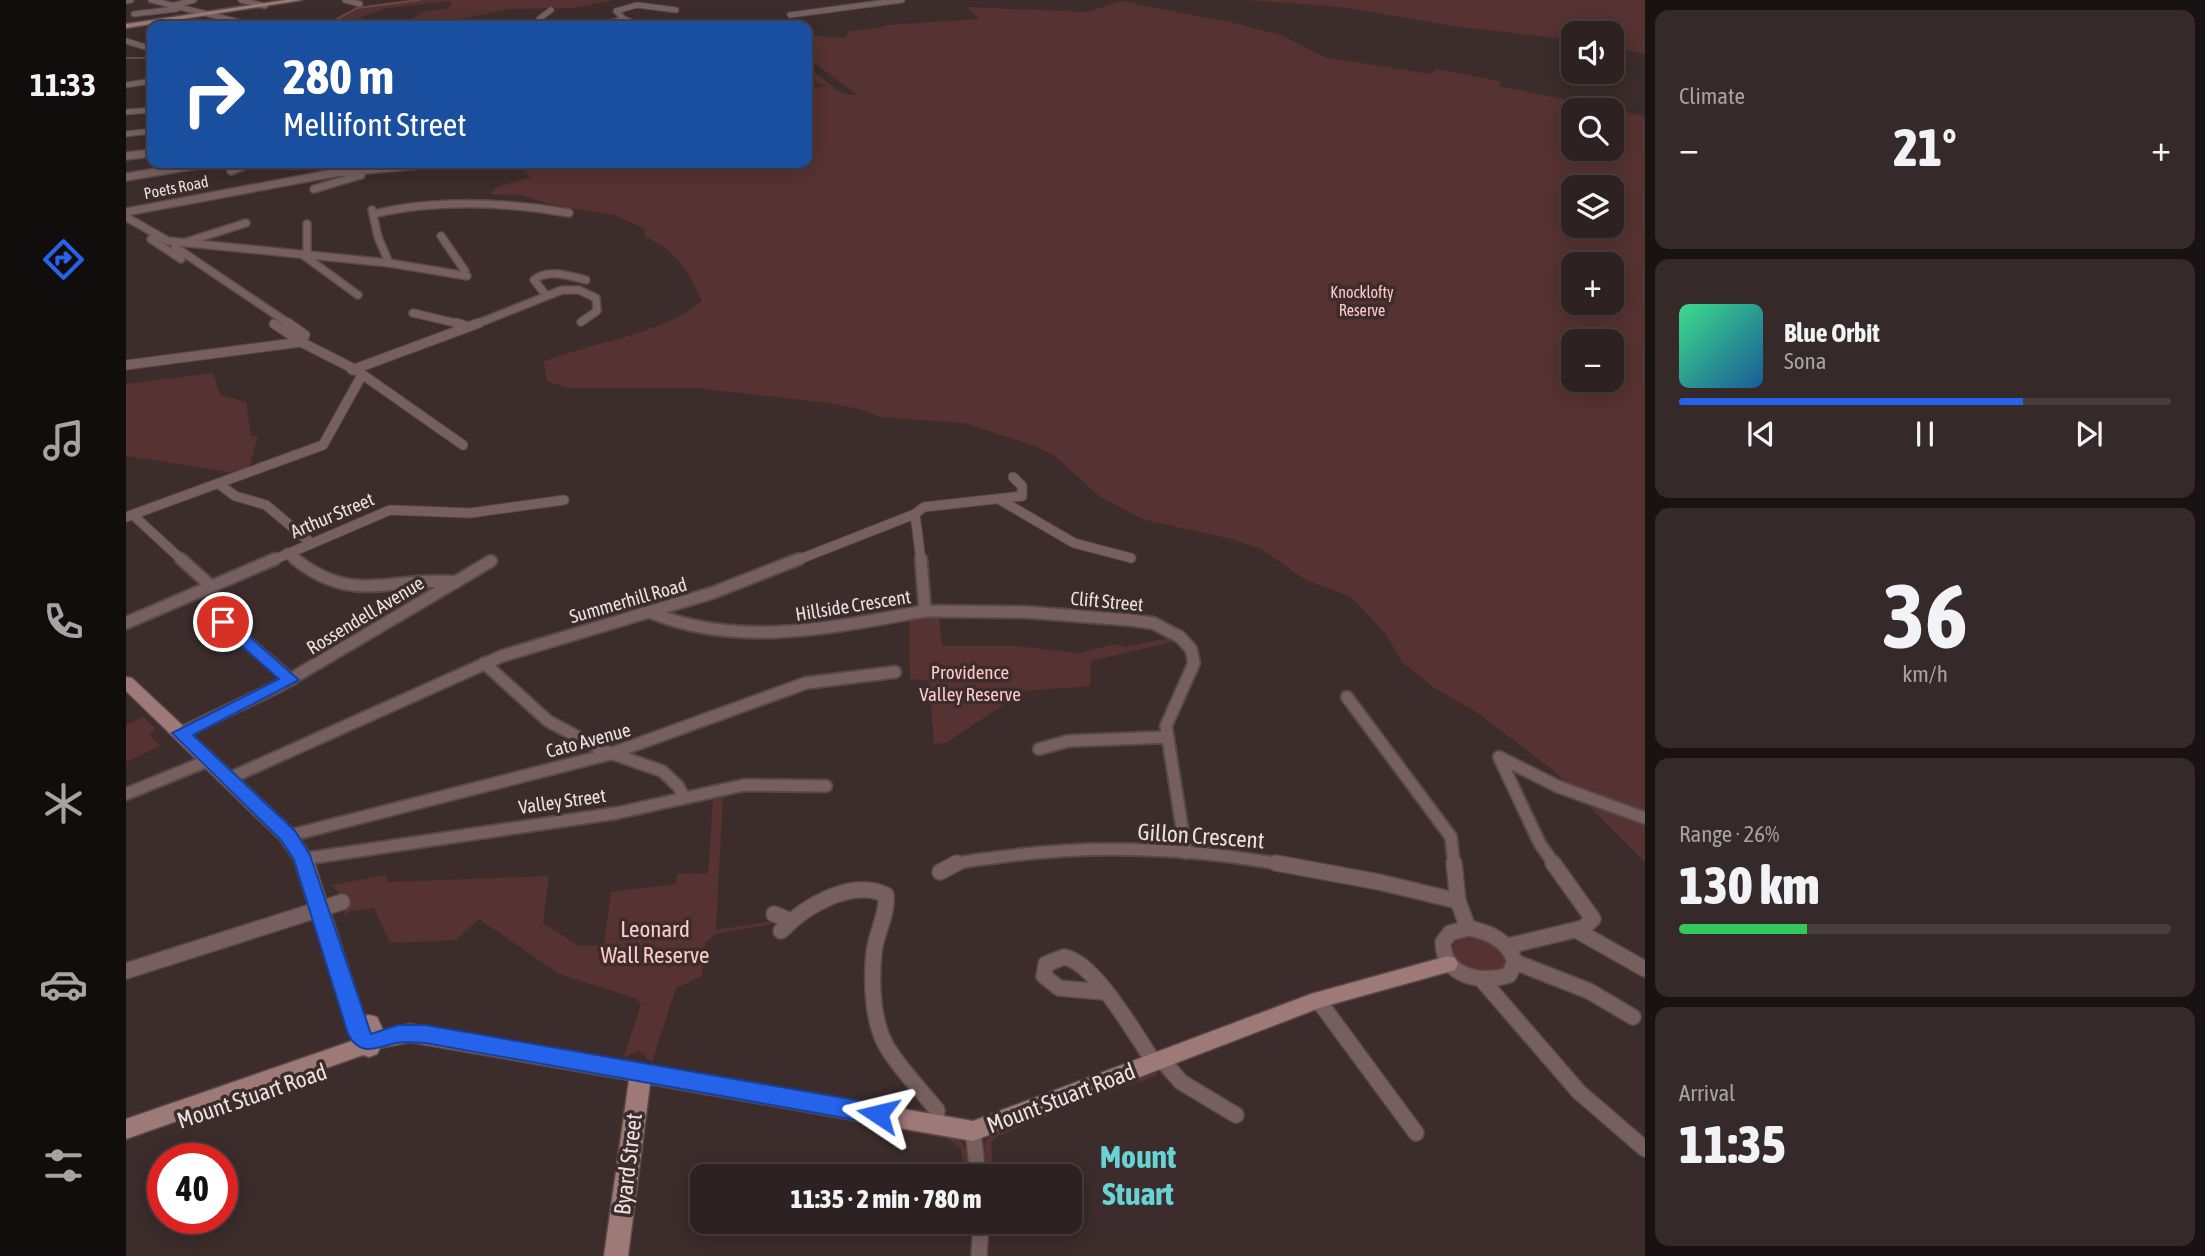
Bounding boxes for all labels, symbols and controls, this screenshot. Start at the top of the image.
map controls [1561,21,1624,392]
button: sound [1561,21,1624,84]
text: 280 m [283,48,394,104]
icon: right [168,49,259,140]
text: 11:33 [30,66,96,103]
text: Climate [1679,83,1745,109]
button: search [1561,98,1624,161]
text: Mellifont Street [283,106,467,143]
text: 21° [1893,117,1957,177]
text: − [1679,126,1699,169]
text: + [2151,126,2171,169]
street label: Poets Road [142,172,210,202]
button: layers [1561,175,1624,238]
icon: directions [39,235,88,284]
button: + [1561,252,1624,315]
park label: Knocklofty Reserve [1330,283,1394,319]
text: Blue Orbit [1784,318,1880,348]
button: − [1561,329,1624,392]
text: Sona [1784,348,1826,374]
icon: previous [1742,415,1780,453]
icon: pause [1906,415,1944,453]
icon: next [2070,415,2108,453]
icon: music [39,416,88,465]
street label: Arthur Street [287,488,377,542]
text: 36 [1882,563,1968,667]
street label: Rossendell Avenue [303,571,427,659]
street label: Summerhill Road [567,573,689,627]
street label: Hillside Crescent [794,585,912,625]
street label: Clift Street [1070,587,1144,615]
pin [193,592,253,652]
icon: phone [39,597,88,646]
icon: arrive [204,603,242,641]
park label: Providence Valley Reserve [919,661,1021,705]
text: km/h [1902,661,1948,687]
street label: Cato Avenue [543,718,633,762]
icon: climate [39,779,88,828]
street label: Valley Street [517,784,607,818]
street label: Gillon Crescent [1137,819,1265,853]
text: Range · 26% [1679,821,1779,847]
text: 130 km [1679,855,1820,915]
park label: Leonard Wall Reserve [601,916,710,968]
icon: car [39,960,88,1009]
street label: Mount Stuart Road [174,1058,330,1134]
street label: Mount Stuart Road [983,1058,1139,1138]
position arrow [841,1077,915,1151]
text: Arrival [1679,1080,1735,1106]
street label: Byard Street [609,1112,647,1216]
text: 11:35 [1679,1114,1786,1174]
district label: Mount Stuart [1100,1138,1177,1212]
icon: filters [39,1141,88,1190]
speed limit sign: 40 [147,1143,238,1234]
text: 11:35 · 2 min · 780 m [791,1184,981,1214]

